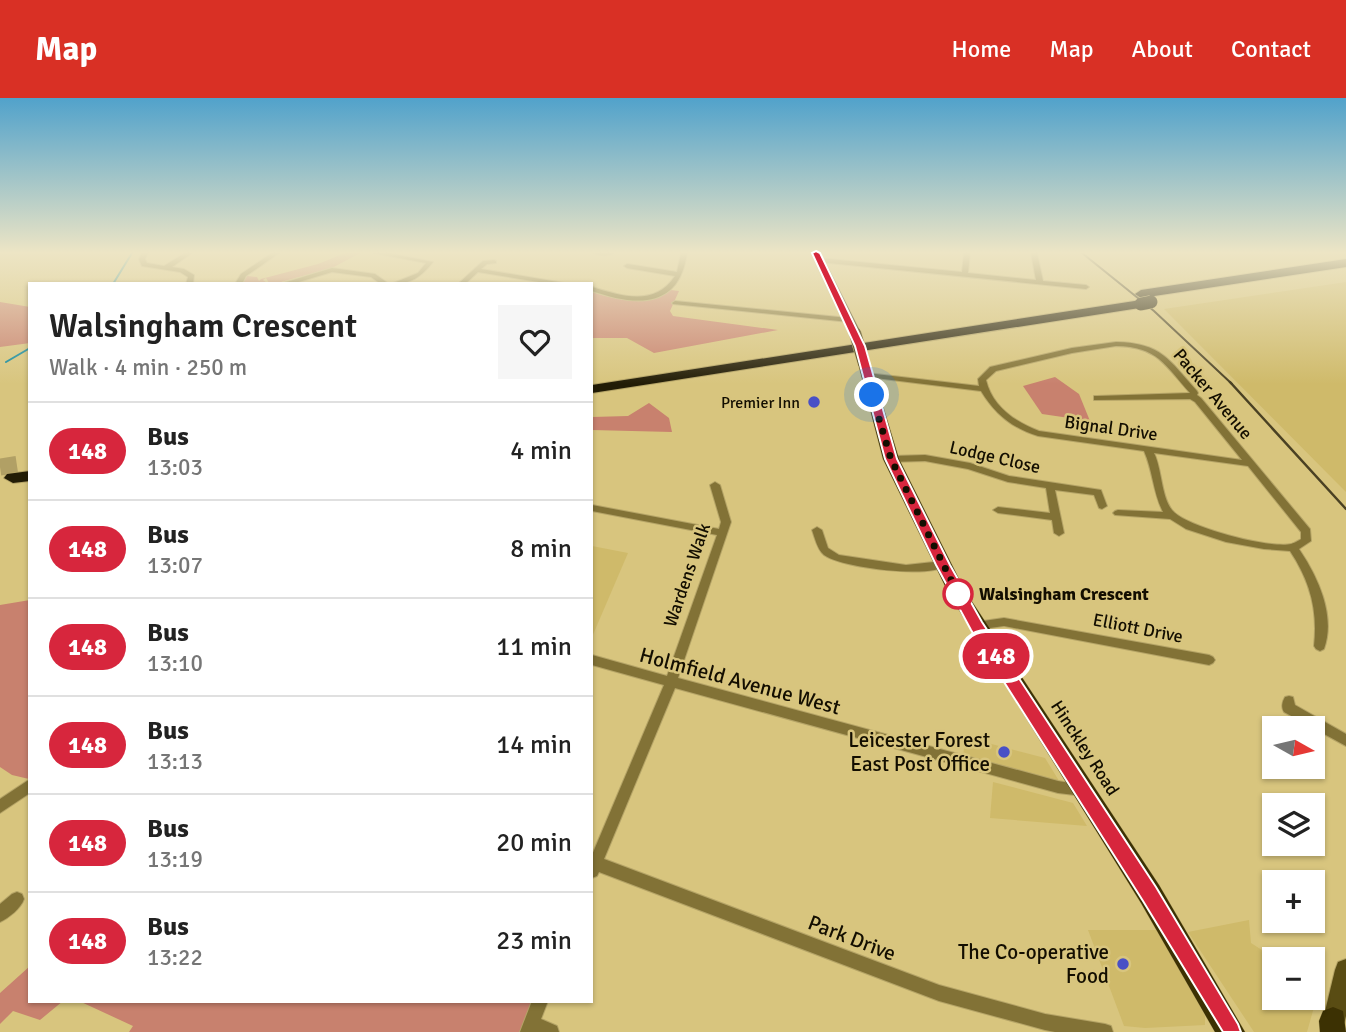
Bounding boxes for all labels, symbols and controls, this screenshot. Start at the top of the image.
text: Map [35,29,97,70]
text: Home [951,34,1011,64]
text: Map [1049,34,1094,64]
text: About [1132,34,1193,64]
text: Contact [1231,34,1311,64]
button: heart [498,305,572,379]
text: Walsingham Crescent [49,306,357,347]
street label: Packer Avenue [1169,344,1257,444]
text: Walk · 4 min · 250 m [49,353,247,382]
your location [854,377,889,412]
place label: Premier Inn [721,393,800,413]
marker: Premier Inn [806,394,822,410]
street label: Bignal Drive [1063,411,1159,445]
text: Bus [147,421,189,453]
text: 4 min [510,435,572,467]
text: 148 [68,436,107,466]
street label: Lodge Close [947,436,1043,478]
text: 13:03 [147,453,203,482]
text: Bus [147,519,189,551]
street label: Wardens Walk [659,520,715,630]
text: 8 min [510,533,572,565]
text: 148 [68,534,107,564]
text: 13:07 [147,551,203,580]
marker: Walsingham Crescent [943,579,973,609]
place label: Walsingham Crescent [979,583,1149,605]
street label: Elliott Drive [1091,608,1185,648]
text: Bus [147,617,189,649]
text: 11 min [496,631,572,663]
text: 148 [68,632,107,662]
line badge: 148 [956,633,1036,679]
text: 148 [977,641,1015,671]
street label: Holmfield Avenue West [637,642,843,720]
text: 13:10 [147,649,203,678]
street label: Hinckley Road [1046,696,1124,800]
text: Bus [147,715,189,747]
north arrow [1262,716,1325,779]
map controls [1262,716,1325,1010]
place label: Leicester Forest East Post Office [848,727,990,777]
text: 14 min [496,729,572,761]
text: 148 [68,730,107,760]
marker: Leicester Forest East Post Office [996,744,1012,760]
text: 13:13 [147,747,203,776]
button: layers [1262,793,1325,856]
text: Bus [147,813,189,845]
text: 20 min [496,827,572,859]
text: 148 [68,828,107,858]
text: 13:19 [147,845,203,874]
button: + [1262,870,1325,933]
street label: Park Drive [804,909,900,967]
text: Bus [147,911,189,943]
text: 23 min [496,925,572,957]
text: 148 [68,926,107,956]
place label: The Co-operative Food [958,939,1109,989]
text: 13:22 [147,943,203,972]
button: − [1262,947,1325,1010]
marker: The Co-operative Food [1115,956,1131,972]

